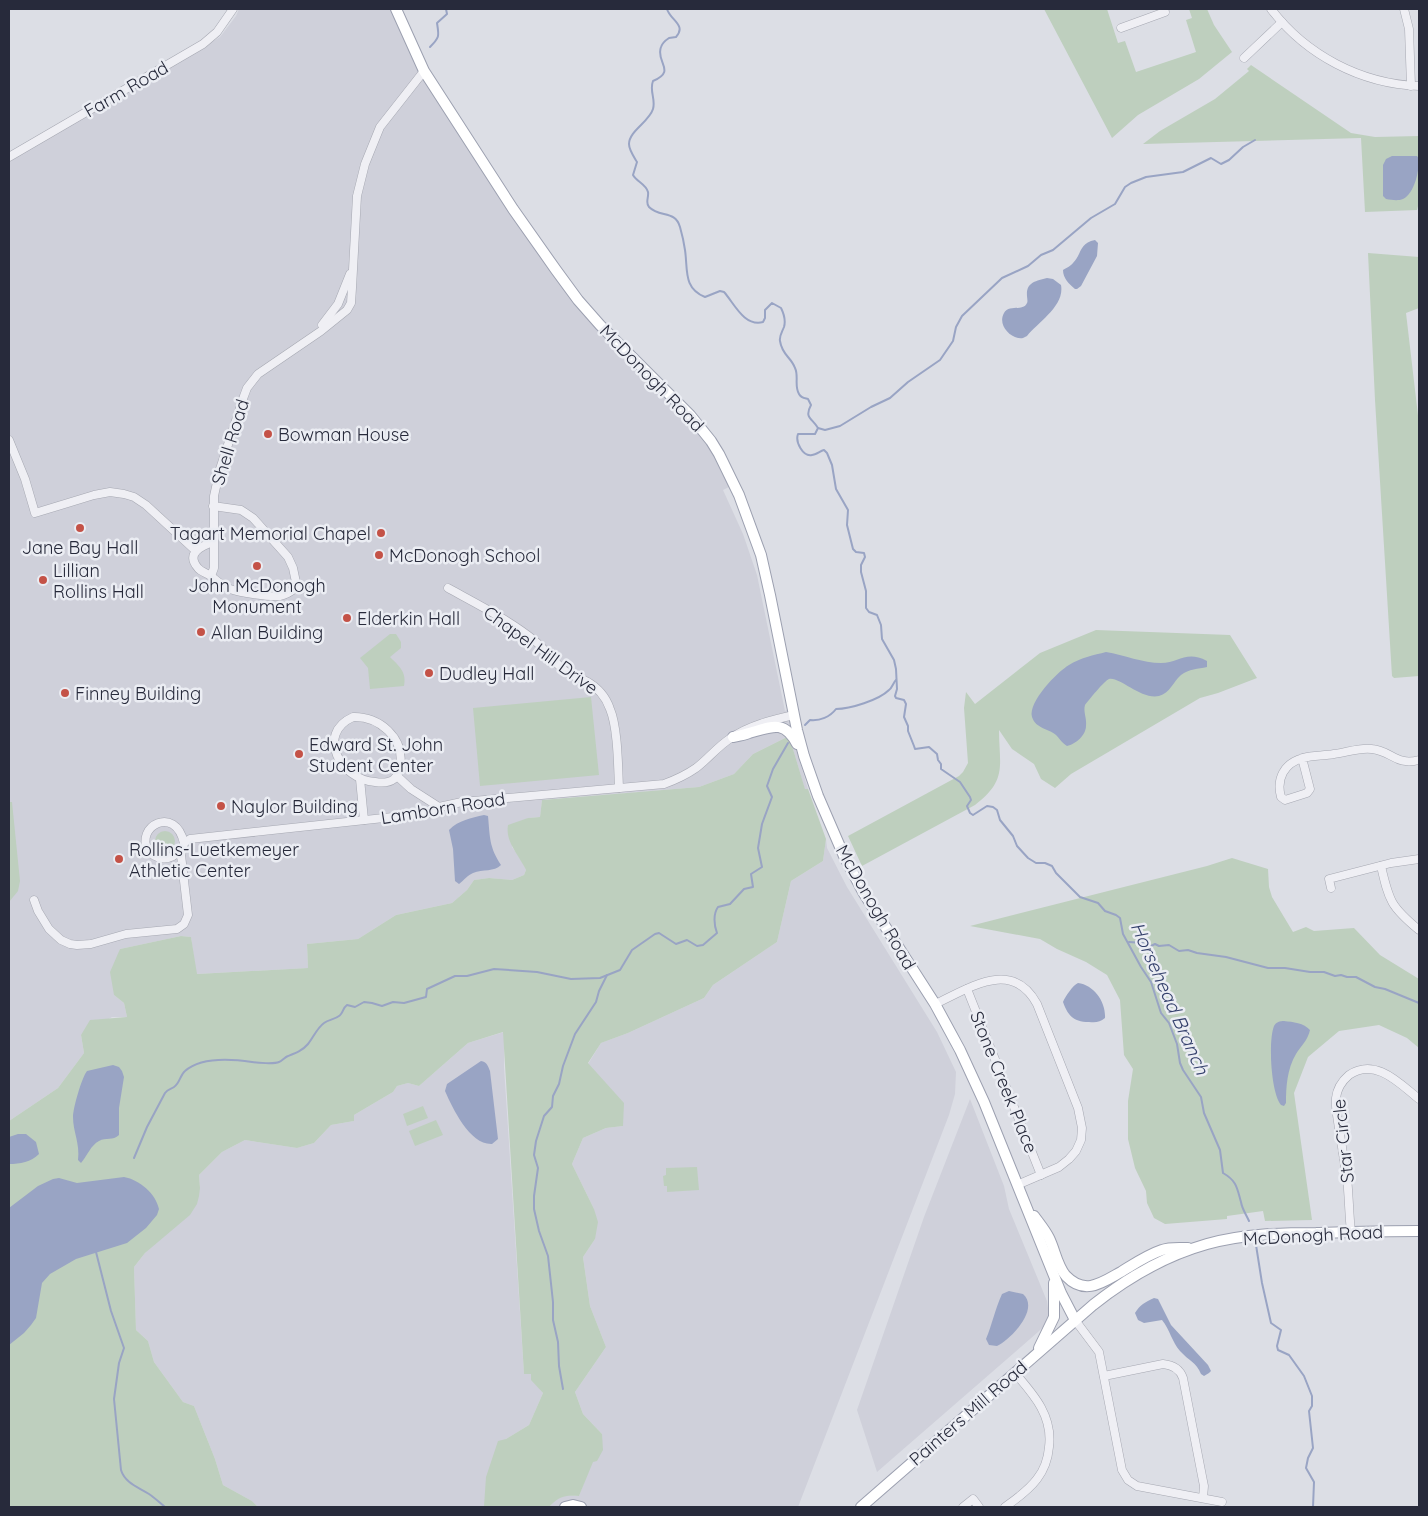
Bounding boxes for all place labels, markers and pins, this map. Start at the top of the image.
place label: Bowman House [278,423,409,446]
marker: Bowman House [262,428,274,440]
marker: Jane Bay Hall [74,522,86,534]
place label: Tagart Memorial Chapel [170,522,371,545]
marker: Tagart Memorial Chapel [375,527,387,539]
place label: Jane Bay Hall [22,536,138,559]
place label: McDonogh School [389,544,540,567]
marker: McDonogh School [373,549,385,561]
place label: Lillian Rollins Hall [53,559,144,603]
marker: John McDonogh Monument [251,560,263,572]
marker: Lillian Rollins Hall [37,574,49,586]
place label: John McDonogh Monument [188,574,326,618]
place label: Elderkin Hall [357,607,460,630]
marker: Elderkin Hall [341,612,353,624]
place label: Allan Building [211,621,323,644]
marker: Allan Building [195,626,207,638]
place label: Dudley Hall [439,662,534,685]
marker: Dudley Hall [423,667,435,679]
place label: Finney Building [75,682,201,705]
marker: Finney Building [59,687,71,699]
place label: Edward St. John Student Center [309,733,443,777]
marker: Edward St. John Student Center [293,748,305,760]
place label: Naylor Building [231,795,358,818]
marker: Naylor Building [215,800,227,812]
place label: Rollins-Luetkemeyer Athletic Center [129,838,299,882]
marker: Rollins-Luetkemeyer Athletic Center [113,853,125,865]

